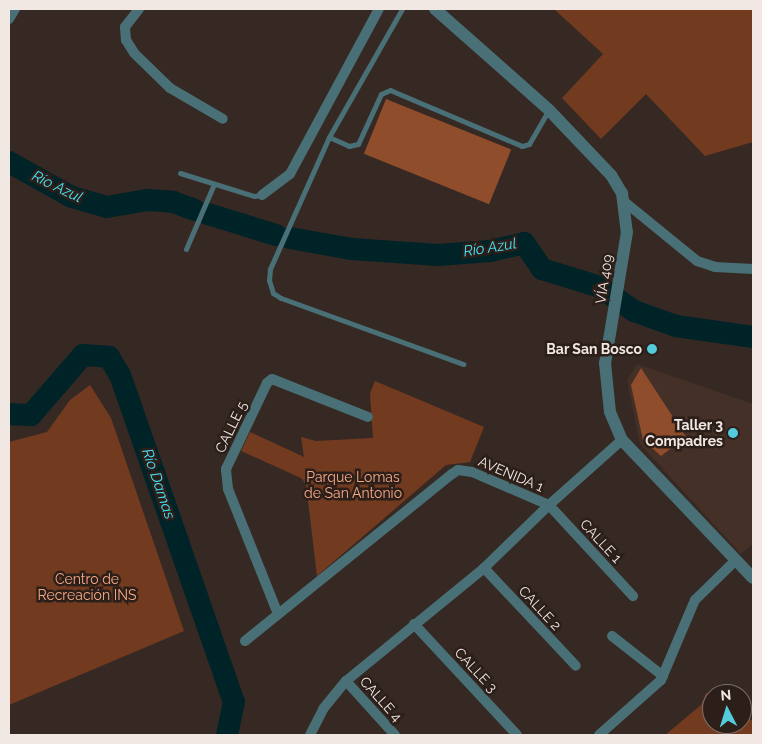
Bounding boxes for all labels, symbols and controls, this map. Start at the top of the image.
water label: Río Azul [29,167,85,207]
water label: Río Azul [462,235,518,261]
street label: VÍA 409 [592,253,616,305]
place label: Bar San Bosco [546,341,642,357]
marker: Bar San Bosco [646,343,658,355]
street label: CALLE 5 [211,399,251,455]
place label: Taller 3 Compadres [645,417,723,450]
marker: Taller 3 Compadres [727,427,739,439]
water label: Río Damas [138,446,178,522]
street label: AVENIDA 1 [476,453,546,495]
park label: Parque Lomas de San Antonio [304,469,402,502]
street label: CALLE 1 [577,516,625,566]
park label: Centro de Recreación INS [38,571,136,604]
street label: CALLE 2 [515,582,565,634]
street label: CALLE 3 [451,644,501,696]
street label: CALLE 4 [356,673,406,725]
north arrow [702,684,752,734]
text: N [720,687,732,703]

